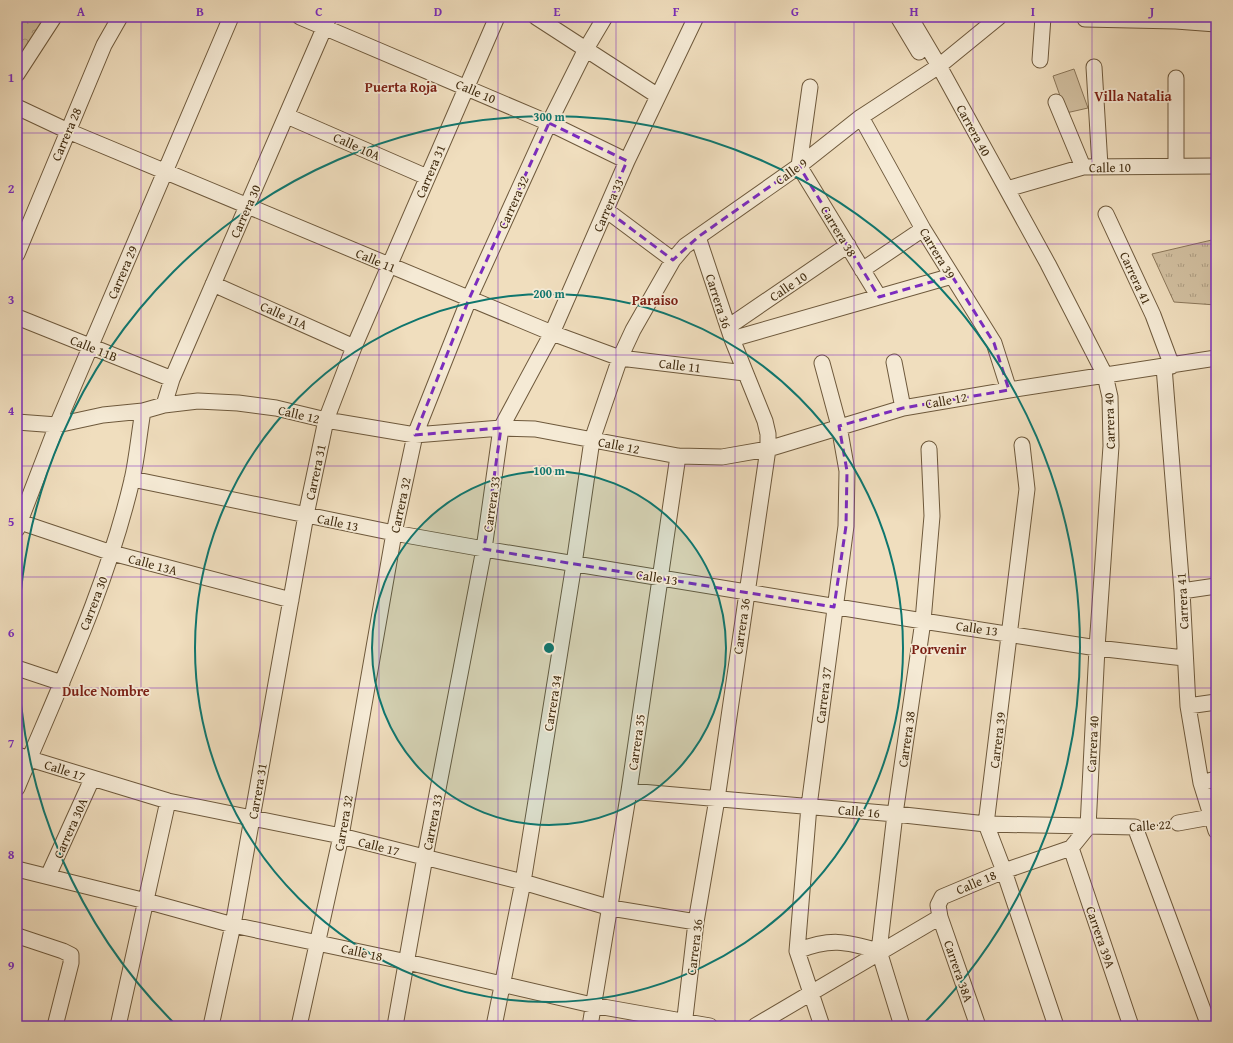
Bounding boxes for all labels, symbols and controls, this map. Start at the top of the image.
text: A [77,2,86,21]
text: B [196,2,204,21]
text: C [315,2,323,21]
text: D [434,2,442,21]
text: E [554,2,561,21]
text: F [673,2,680,21]
text: G [791,2,799,21]
text: H [909,2,919,21]
text: I [1031,2,1035,21]
text: J [1148,2,1155,21]
text: 1 [8,68,14,87]
street label: Calle 10 [453,75,499,108]
district label: Puerta Roja [365,77,438,97]
district label: Villa Natalia [1094,86,1173,106]
street label: Carrera 40 [952,101,996,160]
street label: Carrera 28 [47,104,86,164]
text: 300 m [533,108,566,125]
street label: Calle 10A [330,128,384,165]
street label: Carrera 31 [411,141,450,201]
street label: Calle 9 [771,153,811,190]
street label: Calle 10 [1089,158,1131,177]
street label: Carrera 32 [493,172,534,232]
street label: Carrera 33 [588,175,629,235]
text: 2 [8,179,15,198]
street label: Carrera 30 [225,181,266,241]
street label: Carrera 38 [816,202,861,260]
street label: Carrera 39 [915,224,960,282]
street label: Carrera 29 [103,242,142,302]
street label: Calle 11 [353,244,399,277]
street label: Carrera 41 [1115,249,1156,308]
street label: Calle 10 [766,267,811,306]
street label: Carrera 36 [701,271,736,331]
text: 200 m [533,285,566,302]
text: 3 [8,290,14,309]
district label: Paraiso [632,290,679,310]
street label: Calle 11A [257,297,311,334]
street label: Calle 11B [67,330,120,367]
street label: Calle 11 [658,354,702,377]
street label: Calle 12 [924,387,968,413]
street label: Carrera 40 [1099,392,1120,450]
text: 4 [8,401,15,420]
street label: Calle 12 [276,401,321,428]
street label: Calle 12 [596,432,641,459]
street label: Carrera 31 [300,442,331,502]
text: 100 m [533,462,566,479]
street label: Carrera 32 [385,475,416,535]
street label: Carrera 33 [478,475,505,533]
street label: Calle 13 [315,509,360,536]
text: 5 [8,512,15,531]
street label: Calle 13A [126,549,180,580]
street label: Calle 13 [635,565,679,590]
street label: Carrera 41 [1172,572,1193,630]
street label: Carrera 30 [74,573,112,633]
street label: Carrera 36 [728,597,755,655]
street label: Calle 13 [955,616,999,641]
text: 6 [8,623,15,642]
district label: Porvenir [912,639,967,659]
centre of rings [542,641,556,655]
street label: Carrera 37 [811,666,836,724]
street label: Carrera 34 [539,674,566,733]
district label: Dulce Nombre [62,681,150,701]
street label: Carrera 38 [893,710,920,768]
street label: Carrera 39 [985,711,1010,769]
street label: Carrera 35 [623,713,650,771]
street label: Carrera 40 [1082,715,1103,773]
text: 7 [8,734,15,753]
street label: Calle 17 [42,755,88,786]
street label: Carrera 31 [243,762,272,821]
street label: Carrera 33 [418,793,447,852]
street label: Carrera 32 [329,794,358,853]
street label: Carrera 30A [49,795,92,862]
street label: Calle 16 [837,800,881,823]
street label: Calle 22 [1128,815,1172,836]
street label: Calle 17 [356,832,402,861]
text: 8 [8,845,15,864]
street label: Calle 18 [953,866,999,899]
street label: Carrera 39A [1081,904,1120,971]
street label: Carrera 36 [682,918,707,976]
street label: Carrera 38A [939,938,978,1005]
street label: Calle 18 [339,939,384,966]
text: 9 [8,956,15,975]

